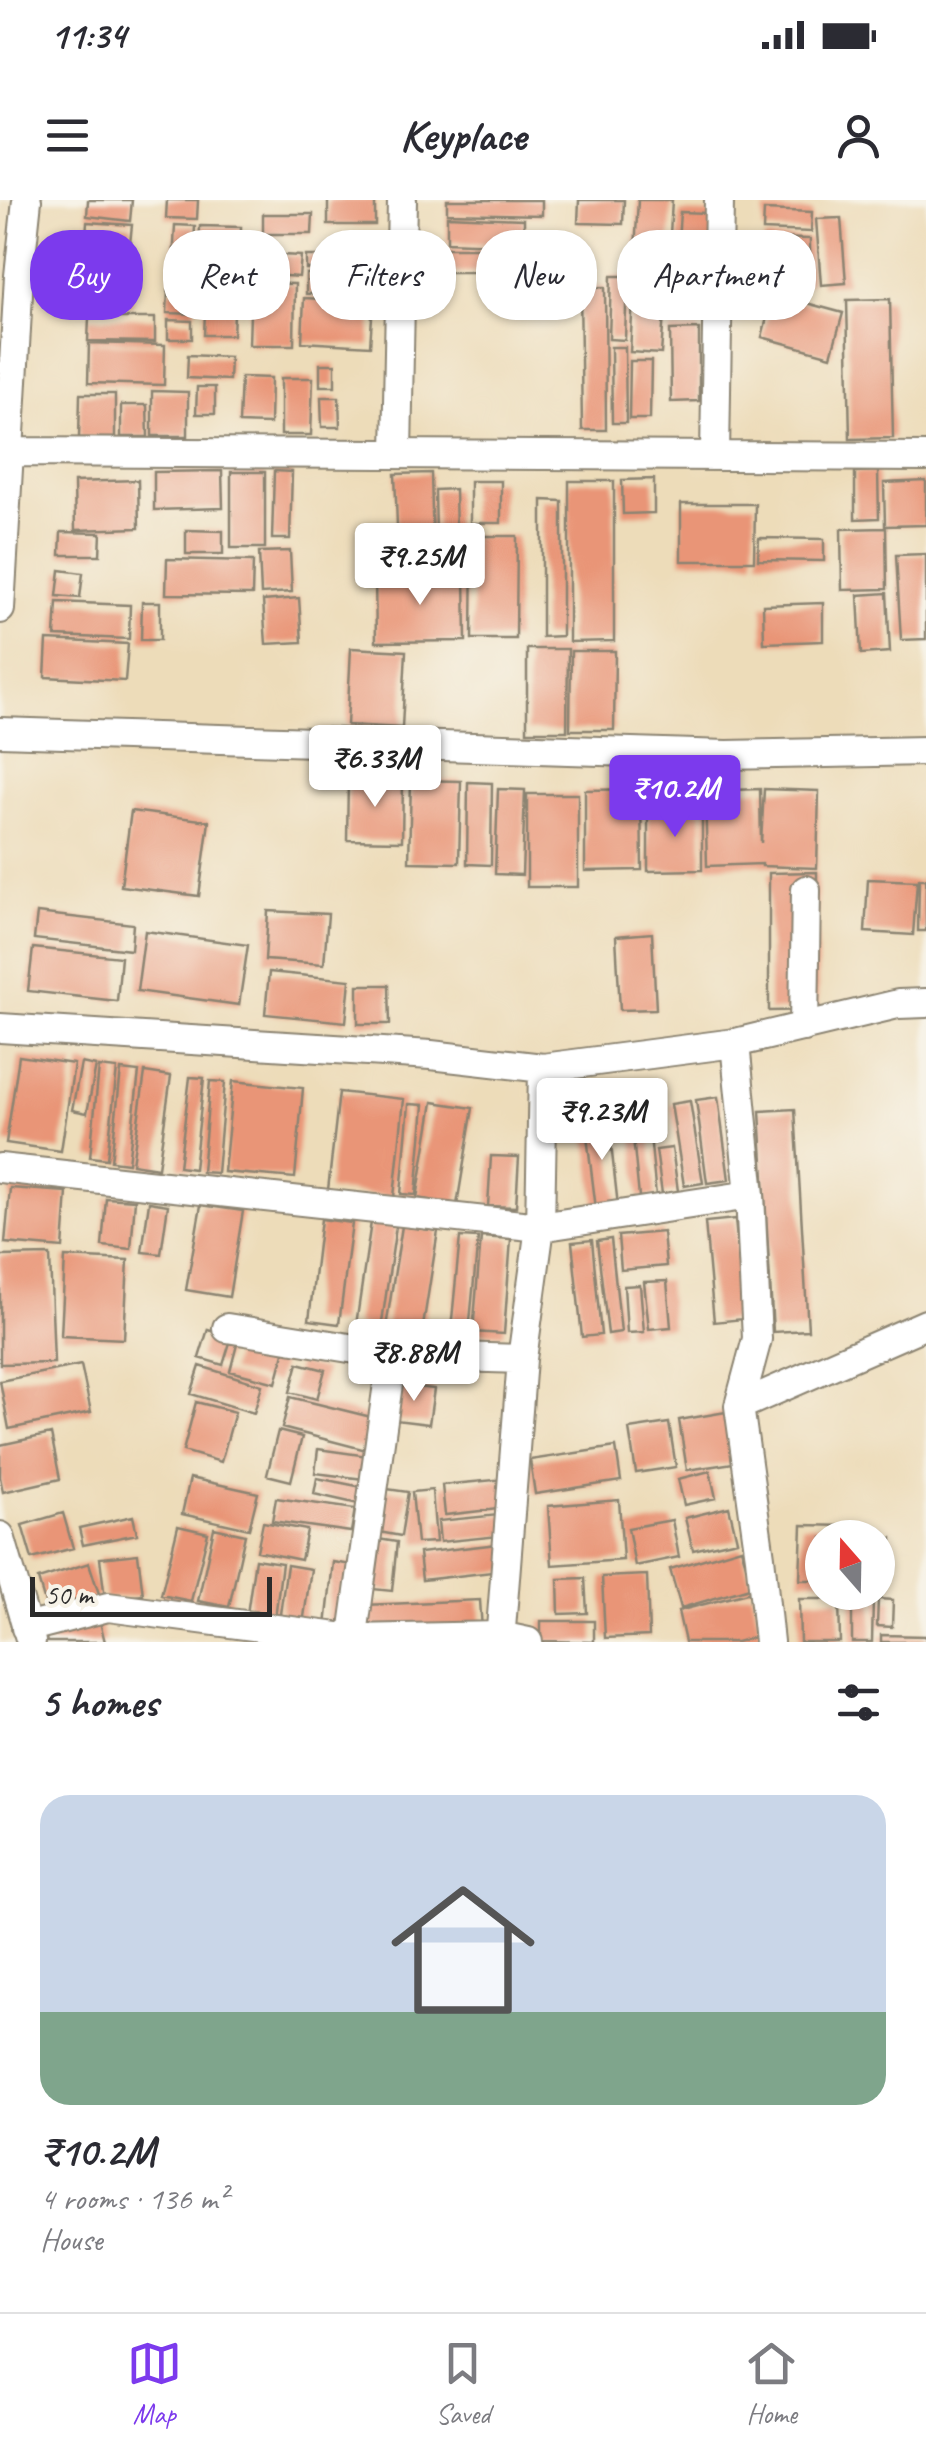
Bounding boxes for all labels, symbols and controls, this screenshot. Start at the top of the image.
text: 11:34 [50,12,126,59]
text: Keyplace [400,107,526,164]
icon: menu [40,108,95,163]
icon: person [831,108,886,163]
chip: Buy [30,230,143,320]
chip: Rent [163,230,290,320]
chip: Filters [310,230,456,320]
chip: New [476,230,597,320]
chip: Apartment [617,230,816,320]
pin: ₹9.25M [339,523,501,608]
text: ₹9.25M [377,535,463,576]
pin: ₹6.33M [294,725,456,810]
text: ₹6.33M [331,737,419,778]
pin: ₹10.2M [594,755,756,840]
text: ₹10.2M [631,767,719,808]
pin: ₹9.23M [521,1078,683,1163]
text: ₹9.23M [559,1090,645,1131]
pin: ₹8.88M [333,1319,495,1404]
text: ₹8.88M [370,1331,458,1372]
north arrow [805,1520,895,1610]
map controls [805,1520,895,1610]
scale bar [30,1572,272,1616]
text: 50 m [45,1577,93,1612]
icon: filters [831,1675,886,1730]
text: 5 homes [40,1676,158,1729]
icon: home [373,1860,553,2040]
text: ₹10.2M [40,2125,155,2178]
text: 4 rooms · 136 m² [40,2178,227,2219]
text: House [40,2219,102,2260]
tab: Map [127,2336,182,2431]
tab: Saved [435,2336,490,2431]
tab: Home [744,2336,799,2431]

